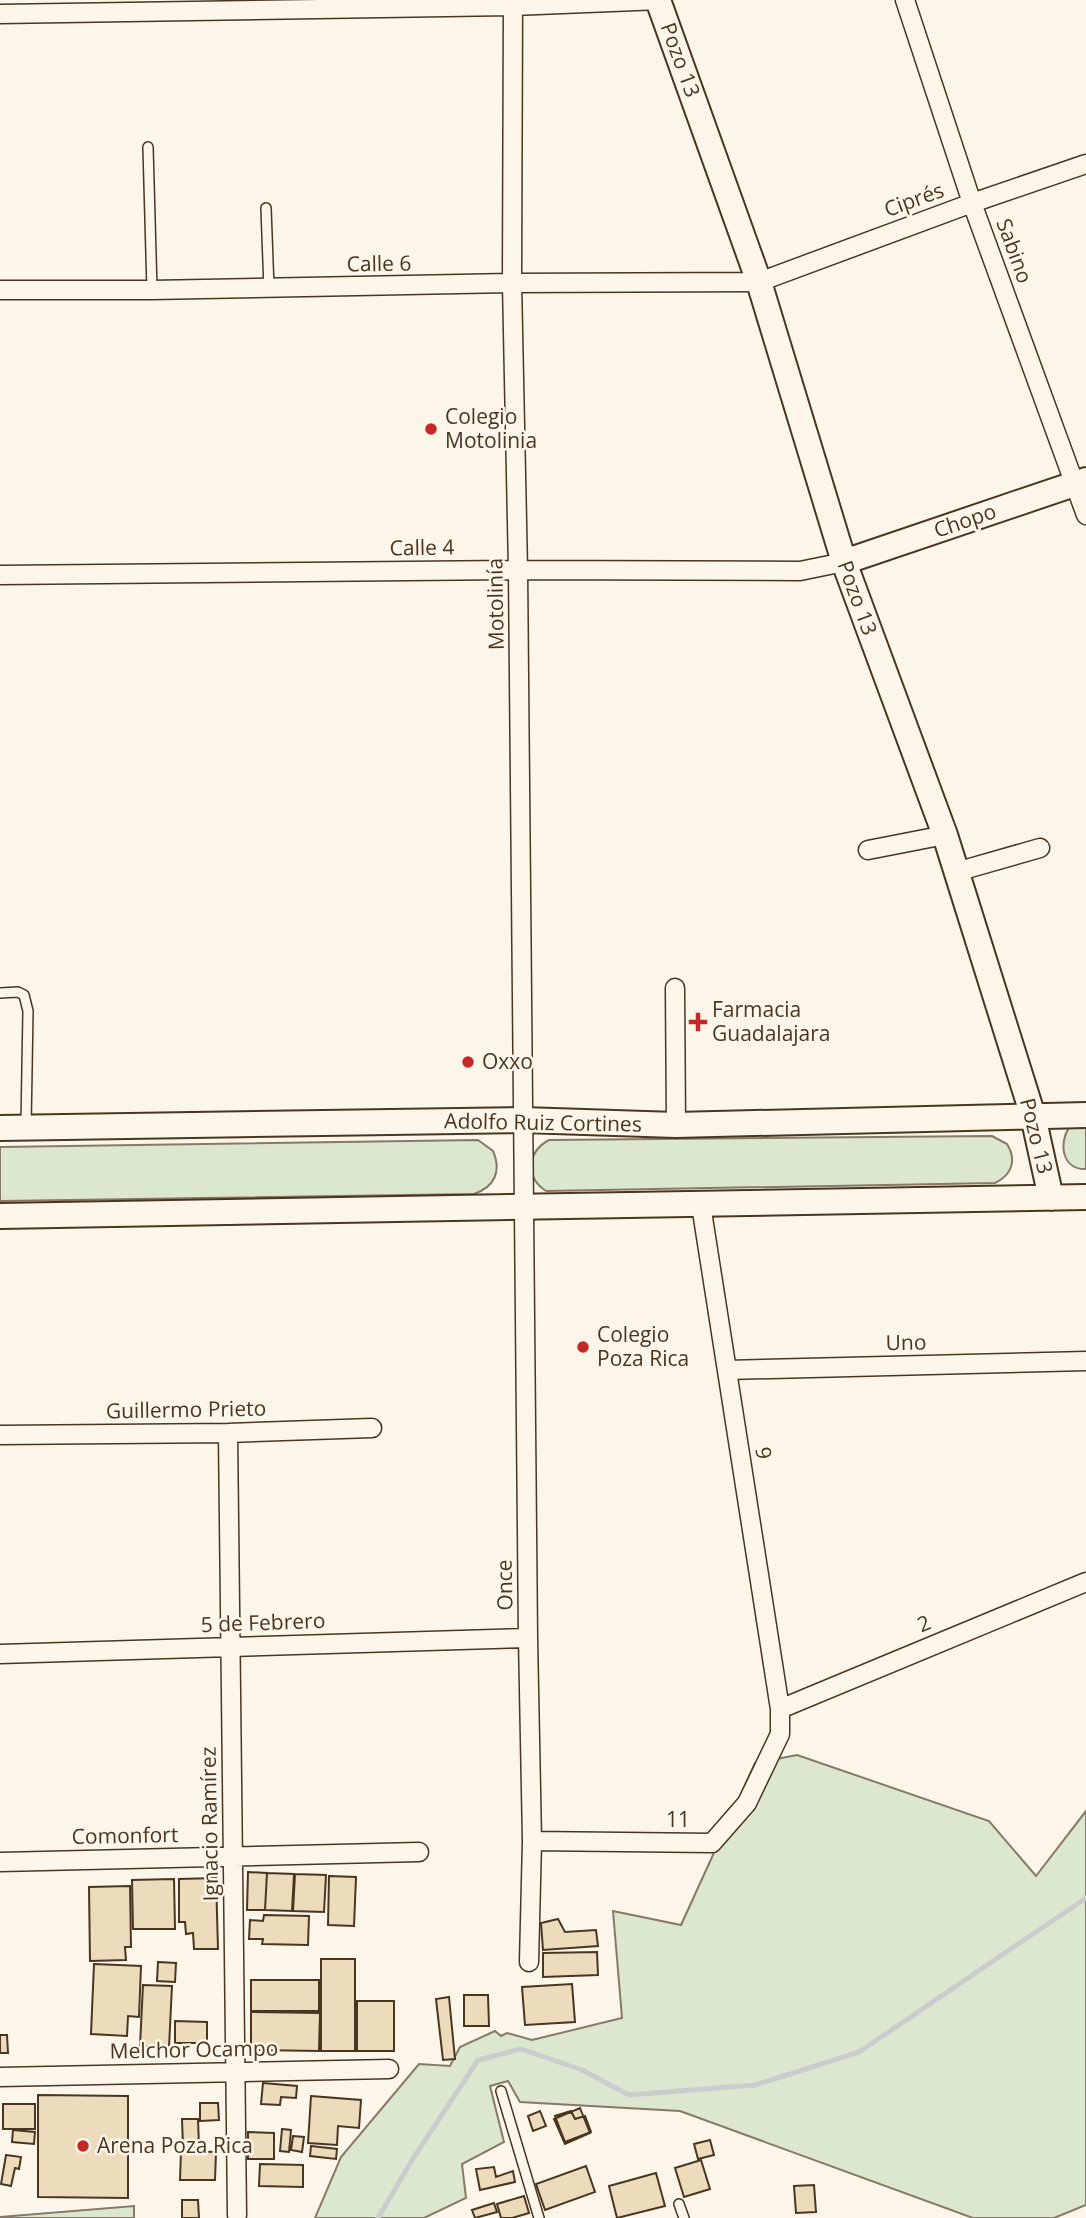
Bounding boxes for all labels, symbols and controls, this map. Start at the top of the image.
street label: Pozo 13 [655,19,707,101]
street label: Ciprés [880,175,947,223]
street label: Sabino [990,214,1040,287]
street label: Calle 6 [346,248,412,278]
place label: Colegio Motolinia [445,402,537,454]
marker: Colegio Motolinia [423,421,439,437]
street label: Chopo [930,496,1000,544]
street label: Calle 4 [389,532,455,562]
street label: Pozo 13 [832,557,884,639]
street label: Motolinía [480,558,510,650]
place label: Farmacia Guadalajara [712,995,831,1047]
marker: Farmacia Guadalajara [690,1014,706,1030]
place label: Oxxo [482,1047,533,1075]
marker: Oxxo [460,1054,476,1070]
street label: Pozo 13 [1014,1095,1060,1177]
street label: Adolfo Ruiz Cortines [444,1106,642,1138]
place label: Colegio Poza Rica [597,1320,689,1372]
street label: Uno [885,1328,927,1356]
marker: Colegio Poza Rica [575,1339,591,1355]
street label: Guillermo Prieto [106,1394,266,1424]
street label: 9 [749,1445,779,1461]
street label: Once [490,1559,518,1611]
street label: 5 de Febrero [200,1606,326,1638]
street label: 2 [913,1608,935,1638]
street label: Ignacio Ramírez [194,1746,224,1902]
street label: 11 [666,1805,690,1833]
street label: Comonfort [71,1820,179,1850]
street label: Melchor Ocampo [109,2034,279,2064]
place label: Arena Poza Rica [97,2131,253,2159]
marker: Arena Poza Rica [75,2138,91,2154]

